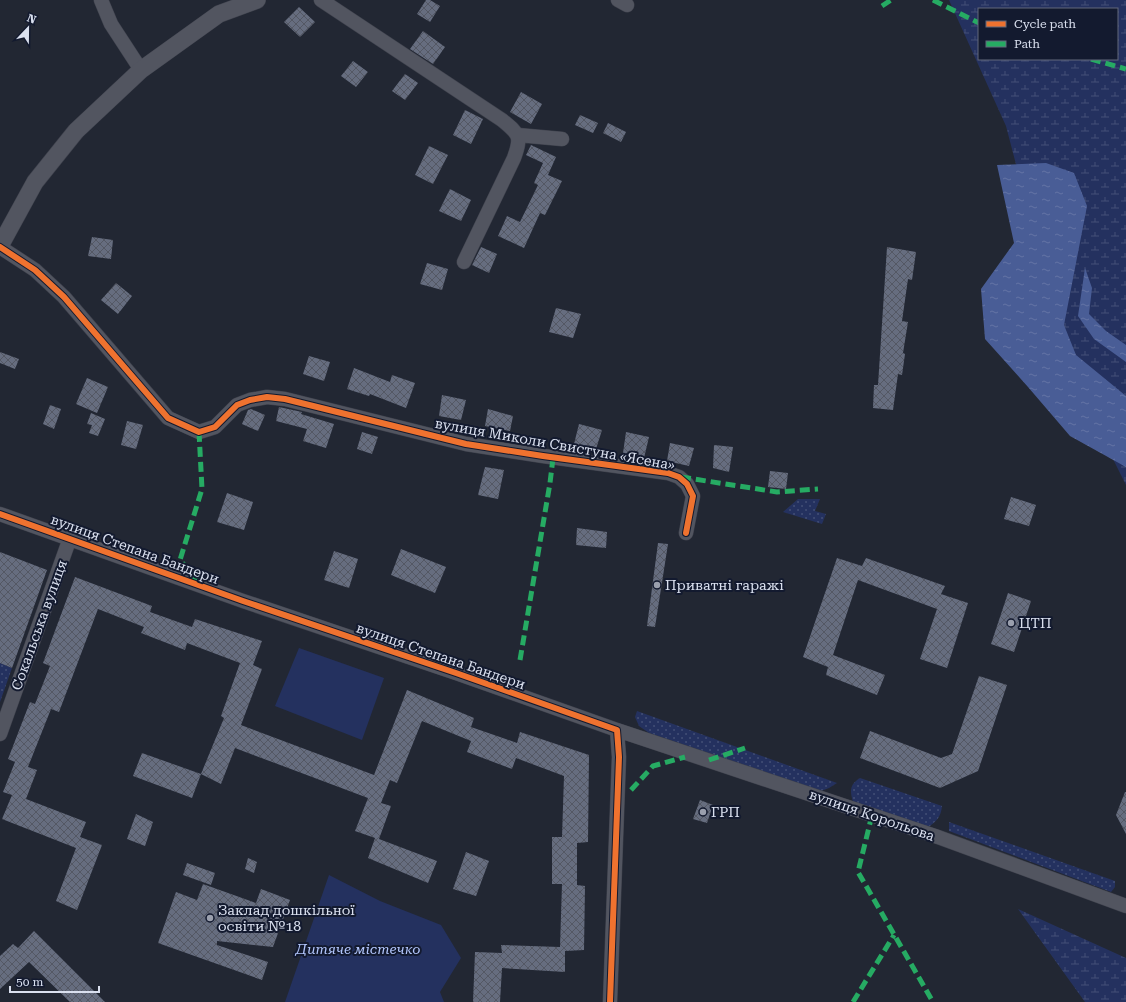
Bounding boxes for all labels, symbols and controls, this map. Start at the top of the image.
north arrow [8,8,48,48]
legend [978,8,1118,60]
text: N [25,12,38,27]
text: Cycle path [1014,17,1076,31]
text: Path [1014,37,1040,51]
street label: вулиця Миколи Свистуна «Ясена» [434,415,676,473]
street label: вулиця Степана Бандери [49,511,221,587]
street label: Сокальська вулиця [8,558,70,692]
place label: Приватні гаражі [665,577,784,593]
marker: Приватні гаражі [652,580,662,590]
place label: ЦТП [1019,615,1051,631]
marker: ЦТП [1006,618,1016,628]
street label: вулиця Степана Бандери [354,620,528,692]
street label: вулиця Корольова [807,786,937,844]
place label: ГРП [711,804,740,820]
marker: ГРП [698,807,708,817]
place label: Заклад дошкільної освіти №18 [218,902,355,934]
marker: Заклад дошкільної освіти №18 [205,913,215,923]
park label: Дитяче містечко [295,941,420,957]
scale bar [10,968,99,994]
text: 50 m [16,975,43,989]

